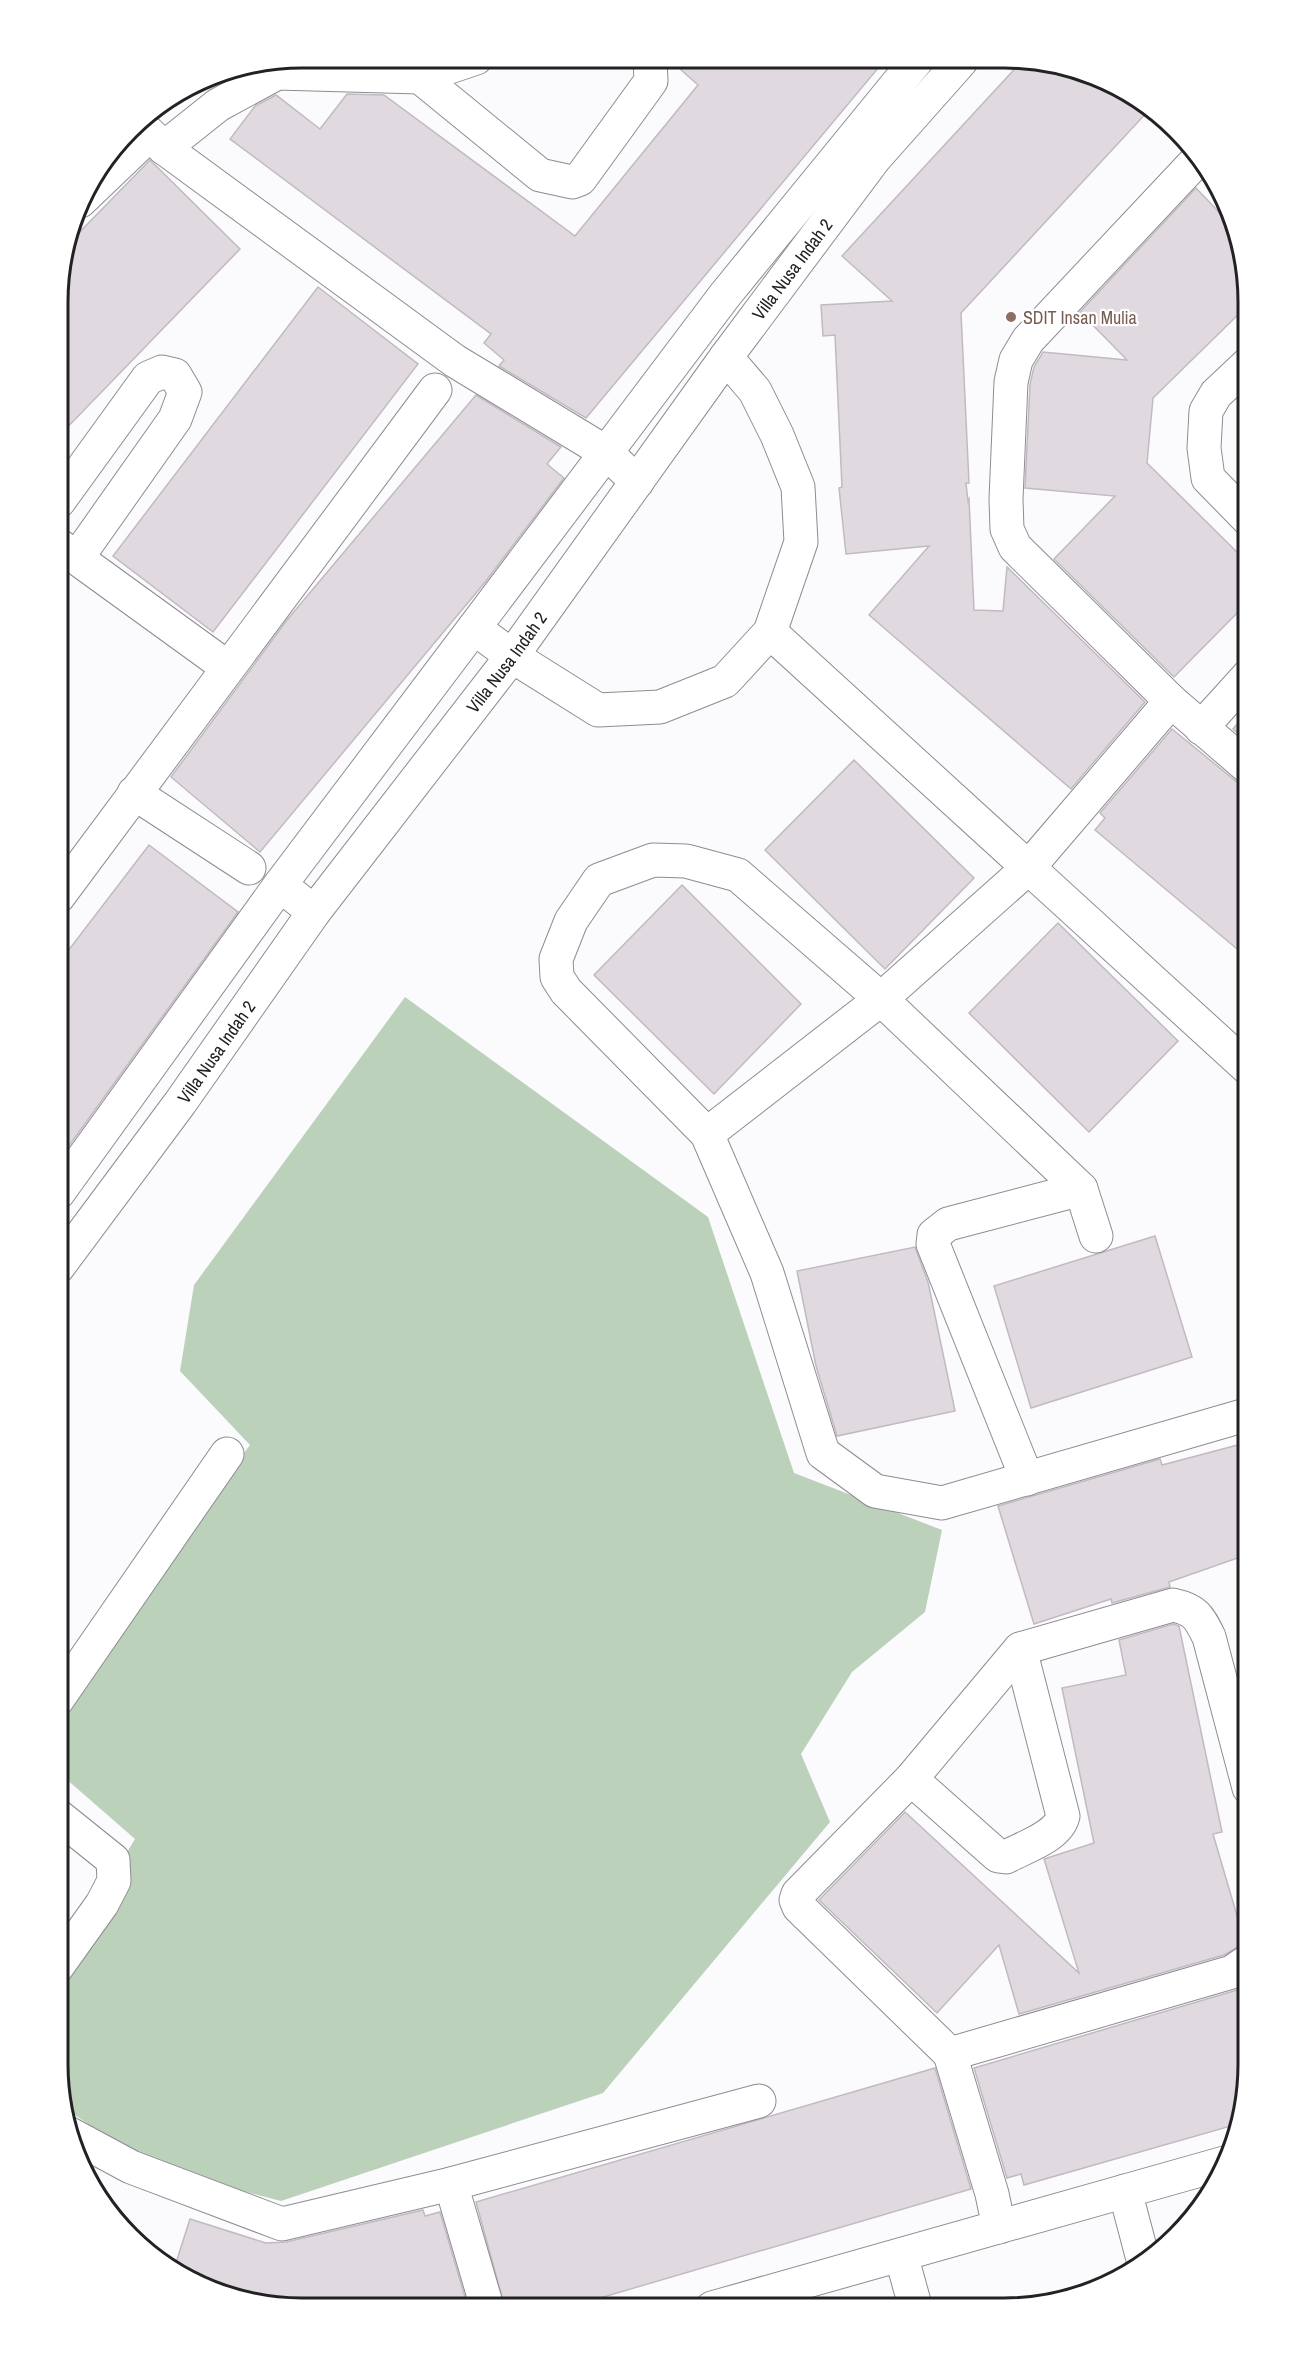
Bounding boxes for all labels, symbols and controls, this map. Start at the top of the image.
street label: Villa Nusa Indah 2 [746,213,838,325]
place label: SDIT Insan Mulia [1023,305,1137,330]
marker: SDIT Insan Mulia [1004,310,1018,324]
street label: Villa Nusa Indah 2 [460,607,552,718]
street label: Villa Nusa Indah 2 [171,995,261,1108]

